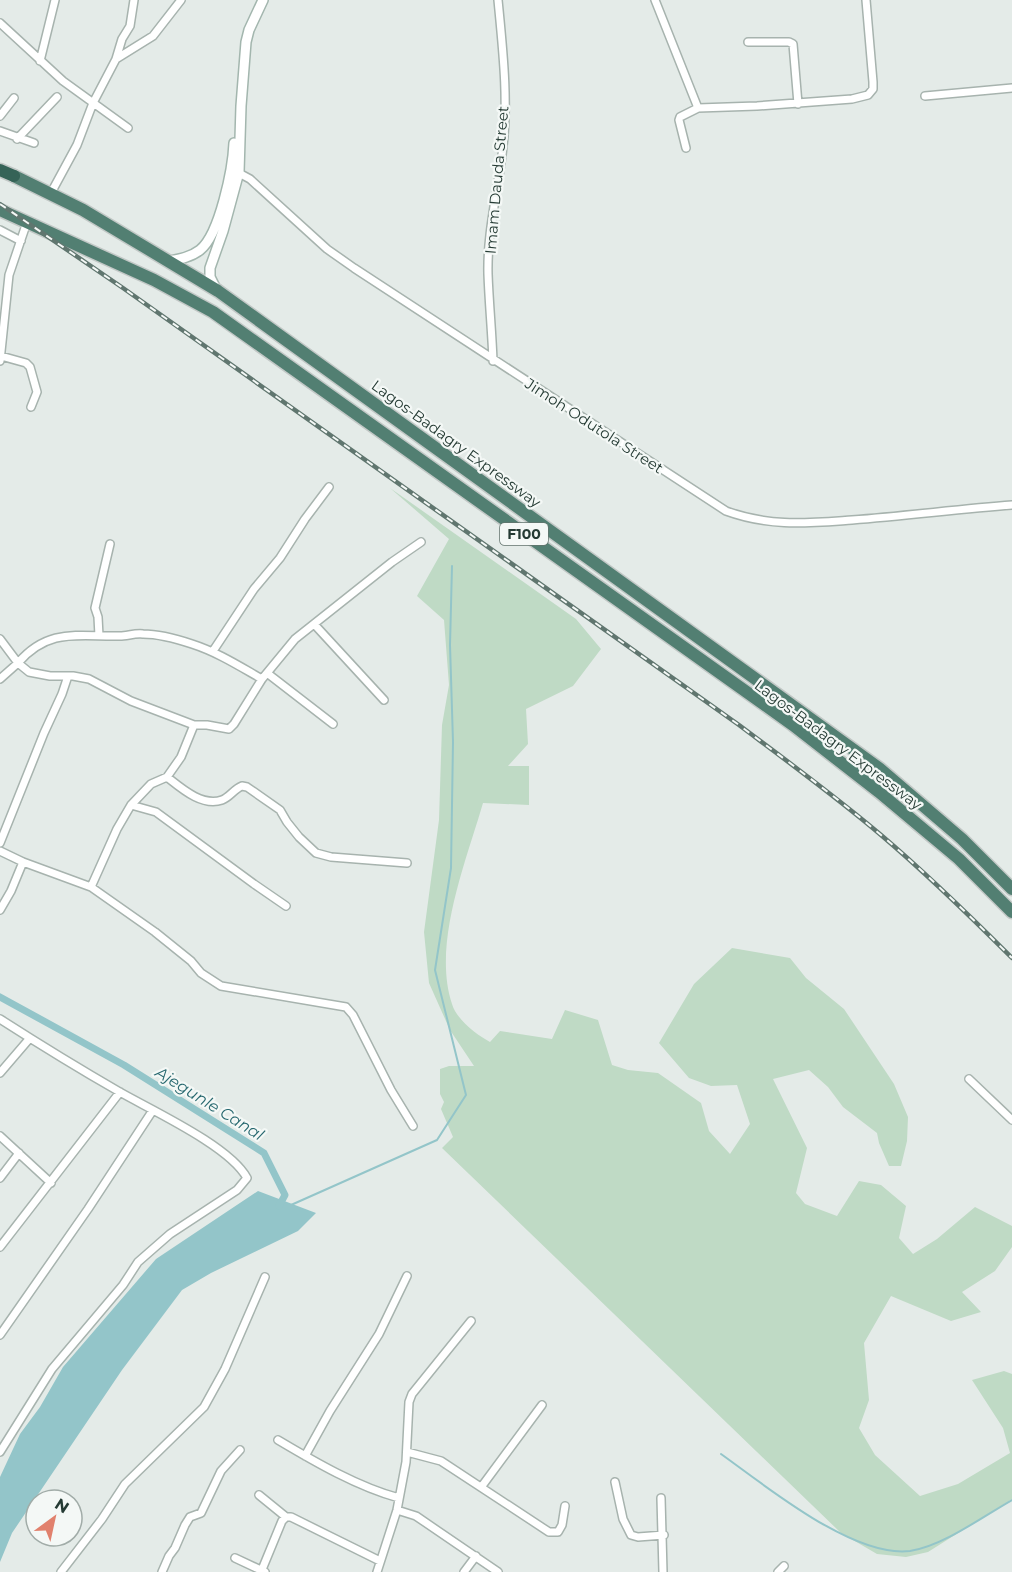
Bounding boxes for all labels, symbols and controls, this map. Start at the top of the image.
street label: Imam Dauda Street [481,105,512,255]
street label: Jimoh Odutola Street [521,373,667,477]
street label: Lagos-Badagry Expressway [368,376,545,512]
road number: F100 [500,523,548,545]
street label: Lagos-Badagry Expressway [751,675,926,814]
water label: Ajegunle Canal [151,1062,268,1145]
north arrow [24,1488,84,1548]
text: N [51,1494,72,1517]

